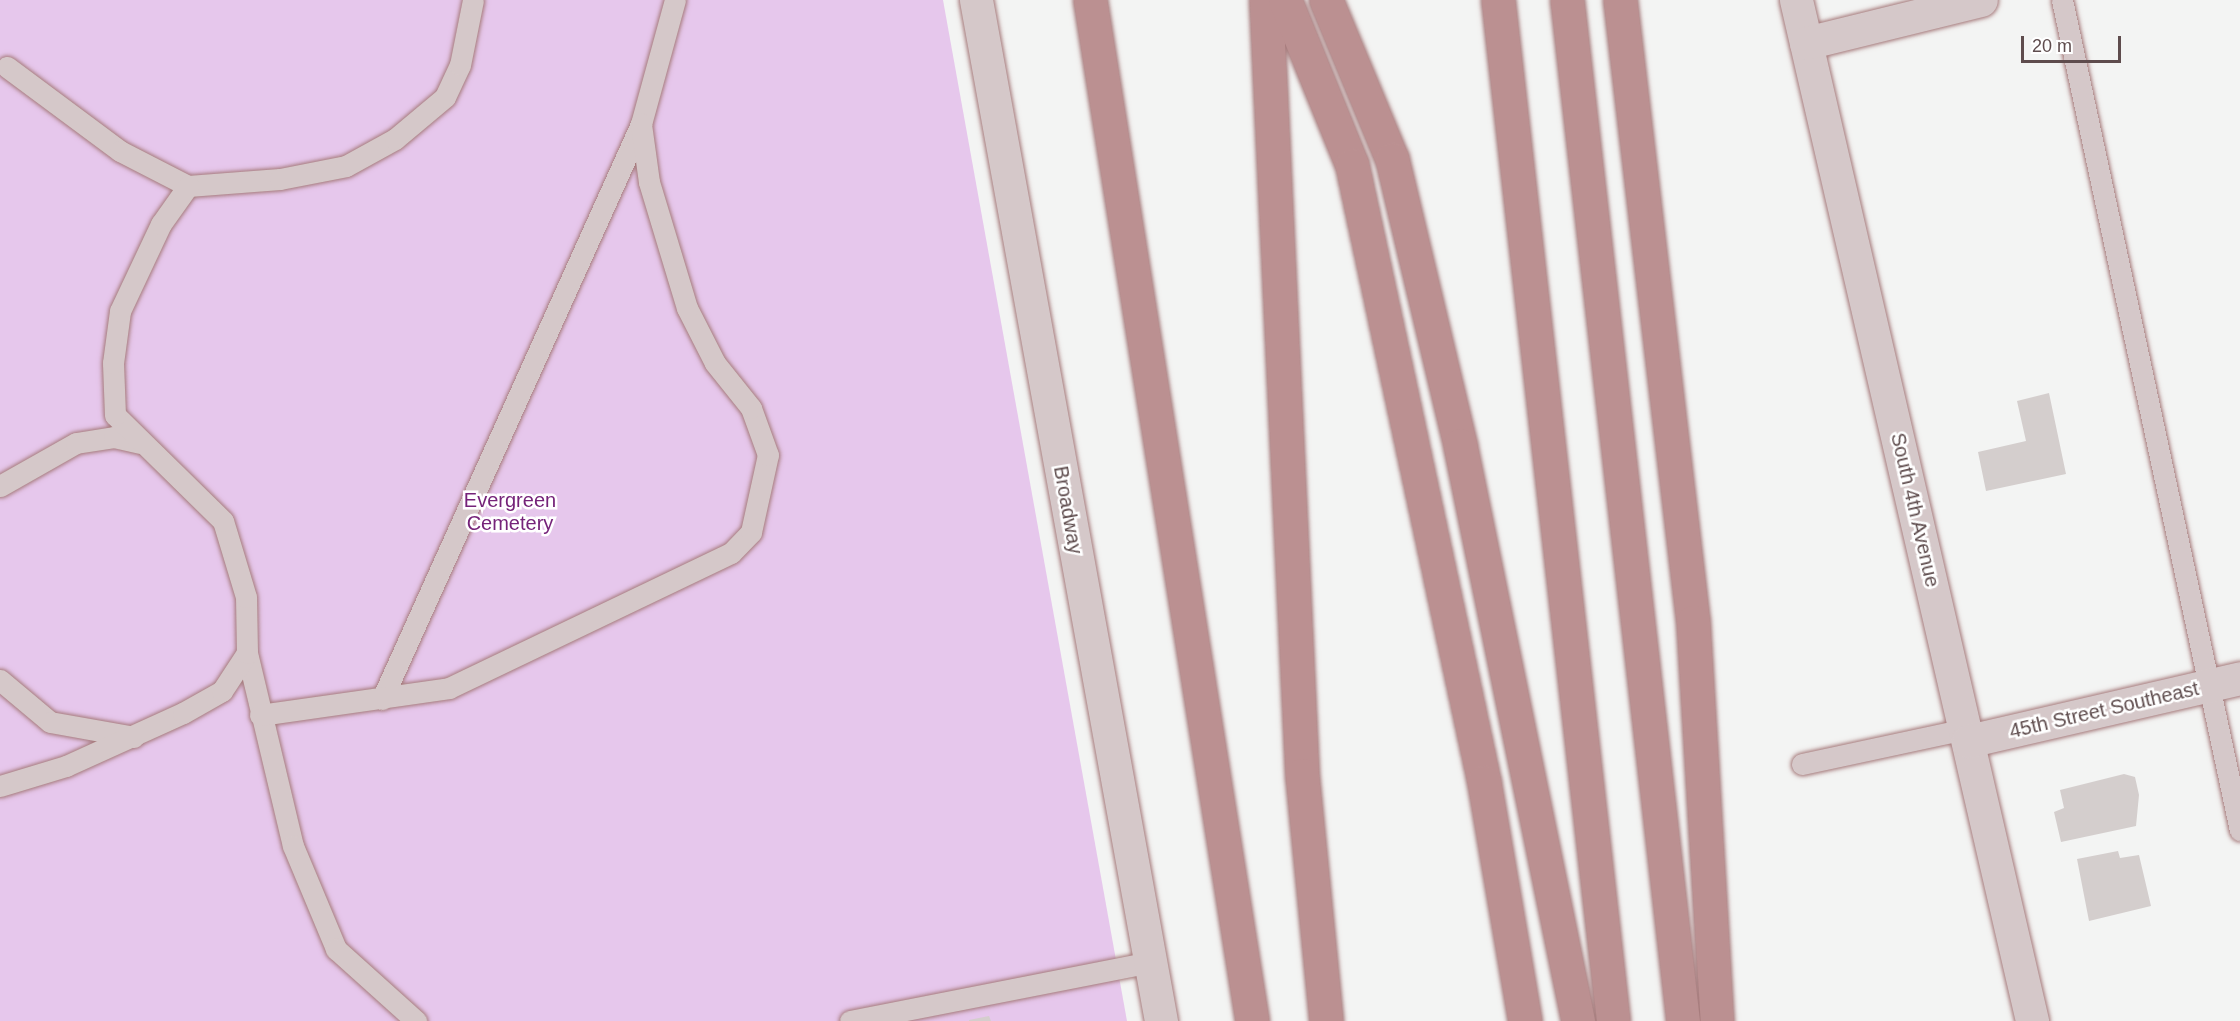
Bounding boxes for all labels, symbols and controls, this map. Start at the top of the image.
scale bar [2024,24,2124,62]
text: 20 m [2032,36,2072,56]
street label: South 4th Avenue [1885,430,1945,590]
street label: Broadway [1048,464,1088,556]
park label: Evergreen Cemetery [464,488,556,535]
street label: 45th Street Southeast [2007,677,2201,743]

